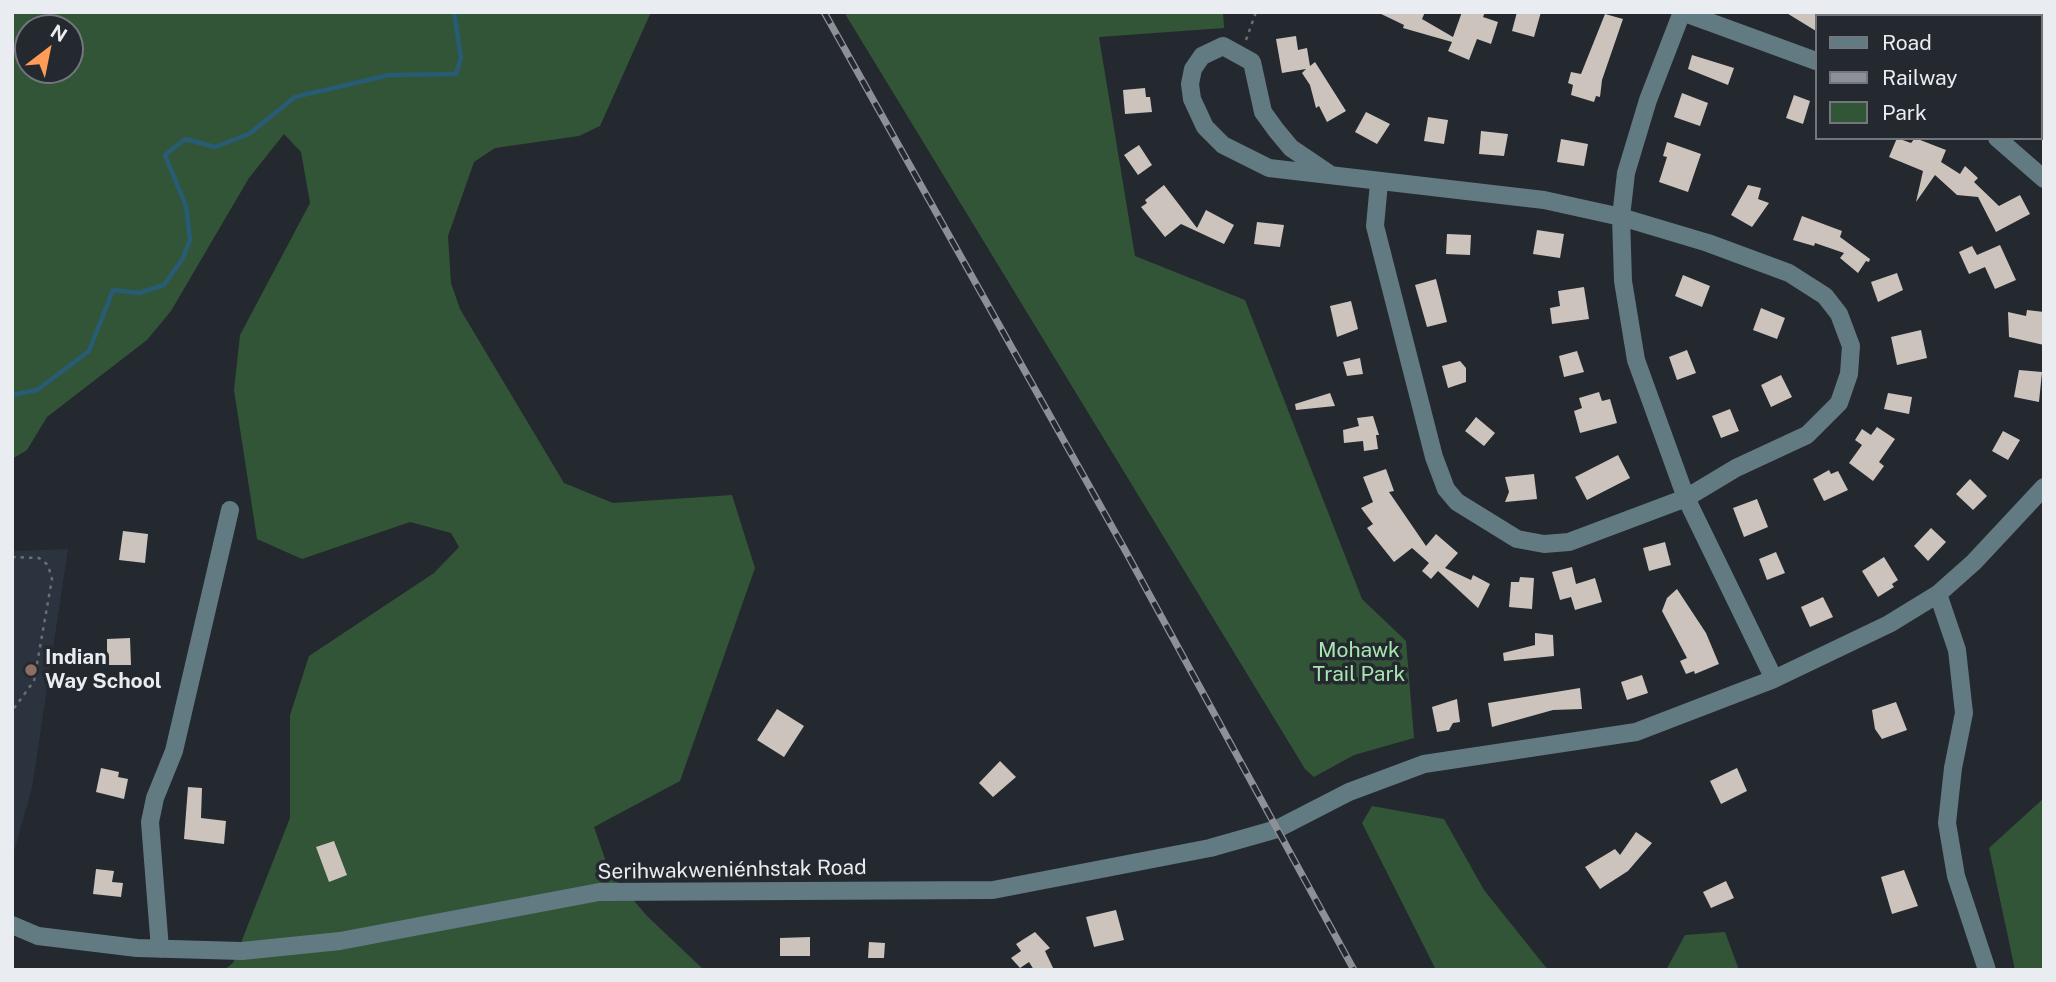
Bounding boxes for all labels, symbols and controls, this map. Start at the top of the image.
north arrow [14,14,84,84]
legend [1814,14,2042,140]
text: N [47,20,71,46]
text: Road [1882,30,1932,55]
text: Railway [1882,65,1958,90]
text: Park [1882,100,1927,125]
park label: Mohawk Trail Park [1313,638,1405,688]
place label: Indian Way School [45,645,162,695]
marker: Indian Way School [23,662,39,678]
street label: Serihwakweniénhstak Road [597,855,867,885]

